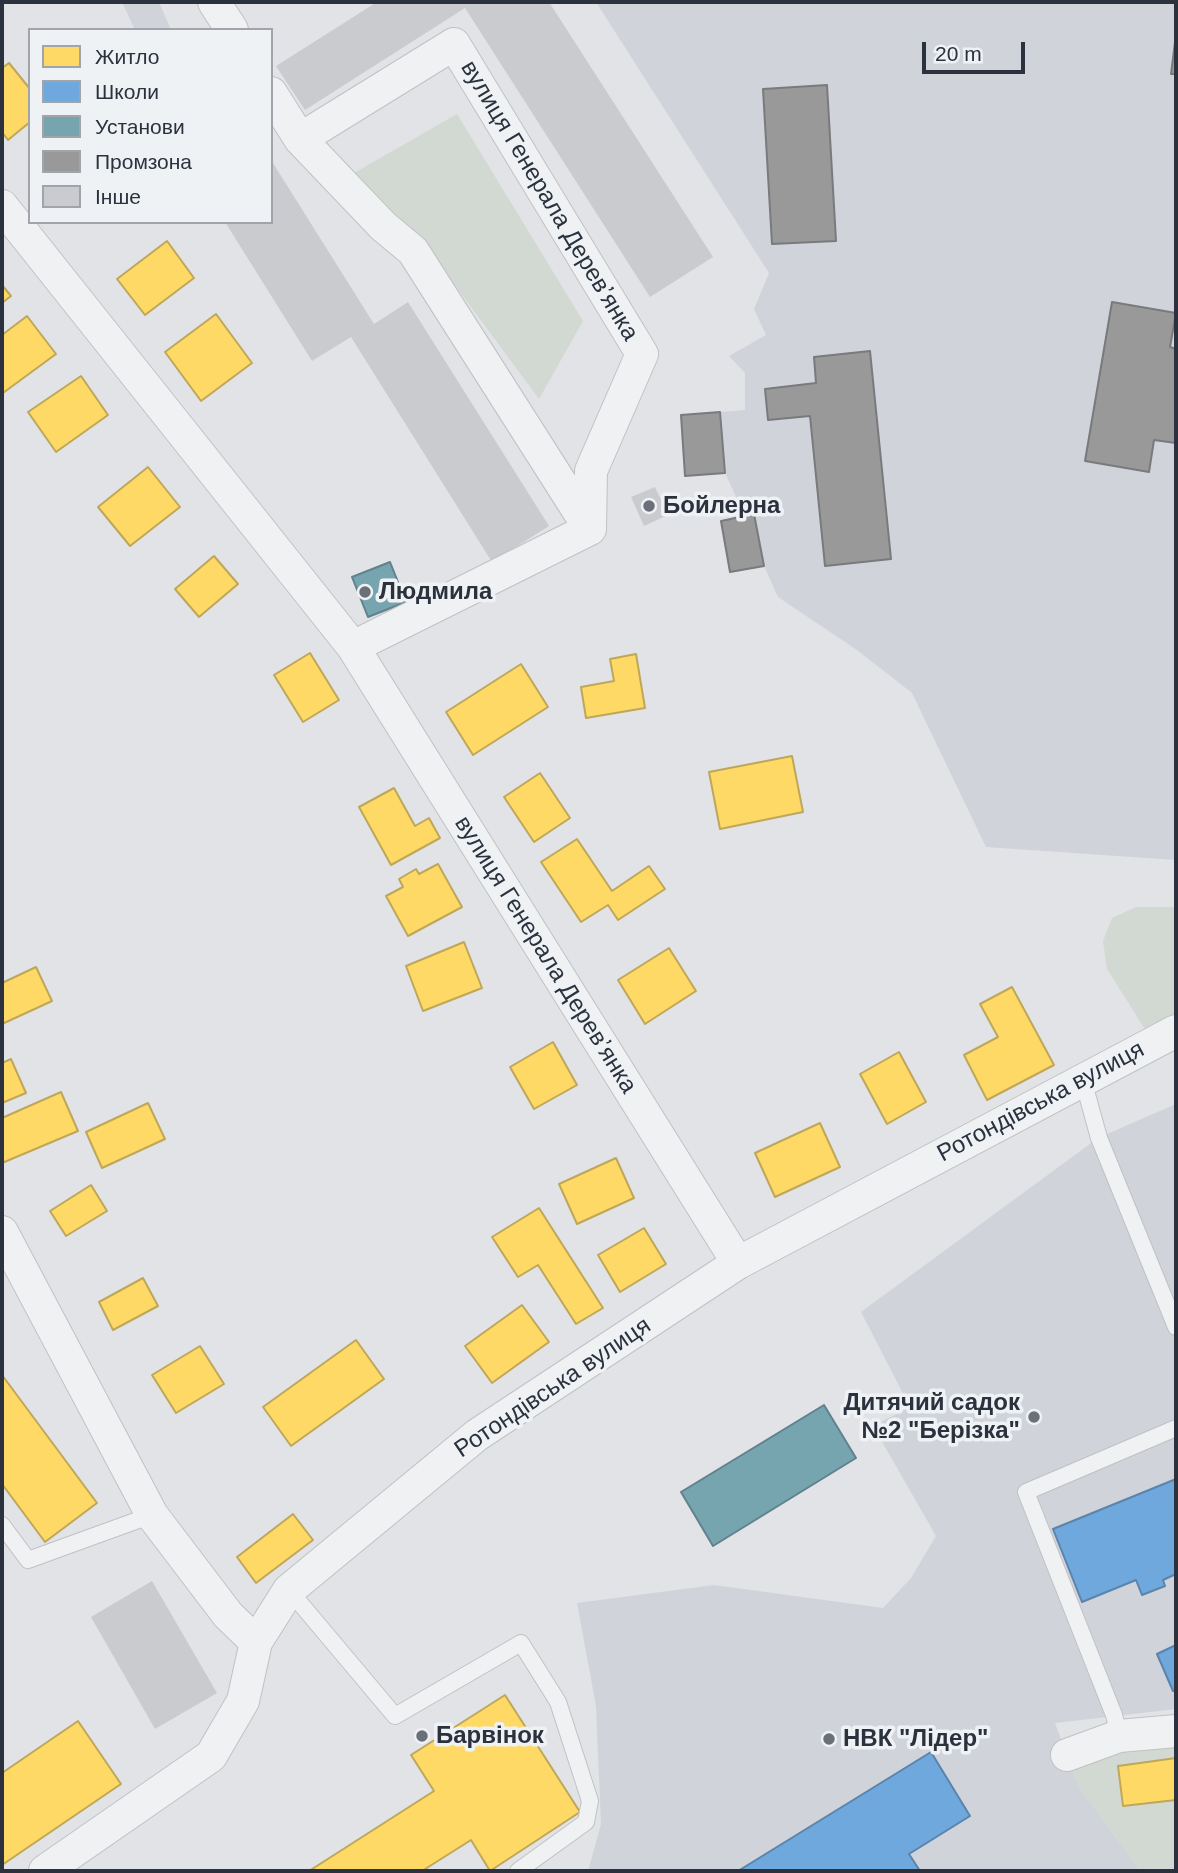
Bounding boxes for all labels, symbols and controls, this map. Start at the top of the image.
legend [28,28,273,224]
scale bar [926,28,1029,72]
text: 20 m [935,42,982,65]
text: Житло [95,45,159,68]
street label: вулиця Генерала Деревʼянка [454,56,644,346]
text: Школи [95,80,159,103]
text: Установи [95,115,185,138]
text: Промзона [95,150,192,173]
text: Інше [95,185,141,208]
place label: Бойлерна [663,492,780,520]
marker: Бойлерна [641,498,657,514]
place label: Людмила [379,578,492,606]
marker: Людмила [357,584,373,600]
street label: вулиця Генерала Деревʼянка [448,811,642,1099]
street label: Ротондівська вулиця [933,1035,1149,1169]
street label: Ротондівська вулиця [449,1312,657,1464]
place label: Дитячий садок №2 "Берізка" [843,1389,1020,1445]
marker: Дитячий садок №2 "Берізка" [1026,1409,1042,1425]
place label: Барвінок [436,1722,544,1750]
place label: НВК "Лідер" [843,1725,988,1753]
marker: Барвінок [414,1728,430,1744]
marker: НВК "Лідер" [821,1731,837,1747]

